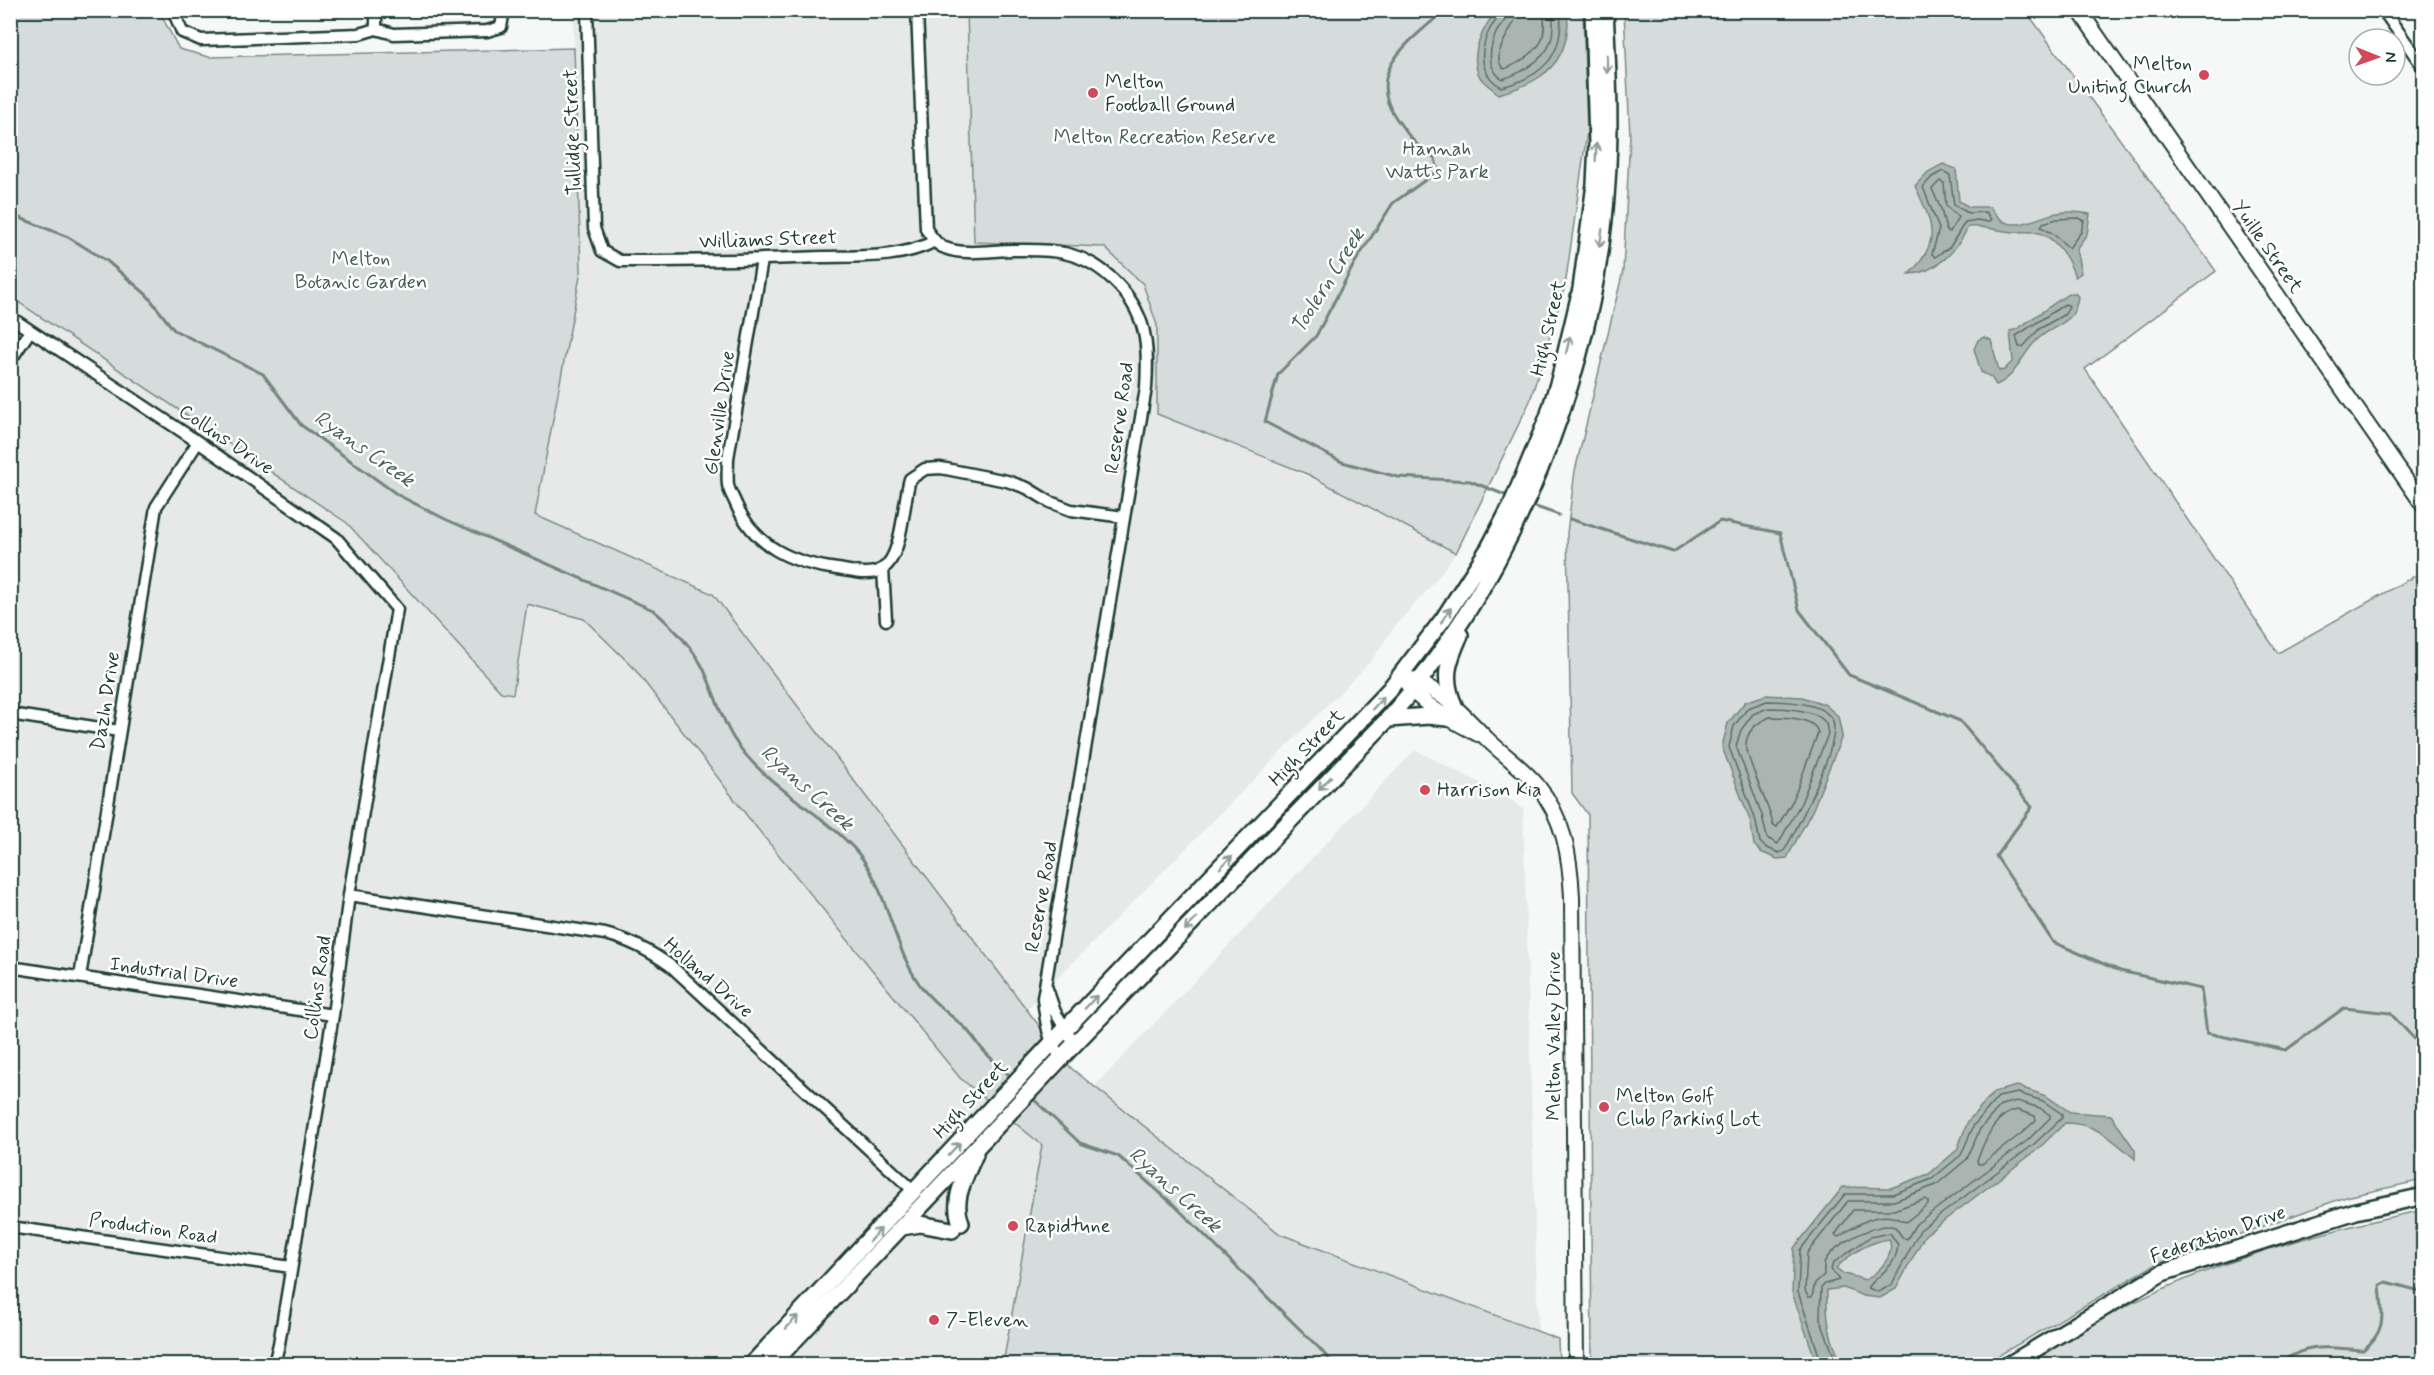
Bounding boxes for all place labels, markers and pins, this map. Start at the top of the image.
place label: Melton Uniting Church [2068,51,2192,103]
marker: Melton Uniting Church [2197,68,2211,82]
place label: Melton Football Ground [1105,69,1235,119]
marker: Melton Football Ground [1086,86,1100,100]
place label: Harrison Kia [1437,777,1542,804]
marker: Harrison Kia [1418,783,1432,797]
place label: Melton Golf Club Parking Lot [1616,1083,1761,1135]
marker: Melton Golf Club Parking Lot [1597,1100,1611,1114]
place label: Rapidtune [1025,1213,1111,1240]
marker: Rapidtune [1006,1219,1020,1233]
place label: 7-Eleven [946,1307,1029,1334]
marker: 7-Eleven [927,1313,941,1327]

